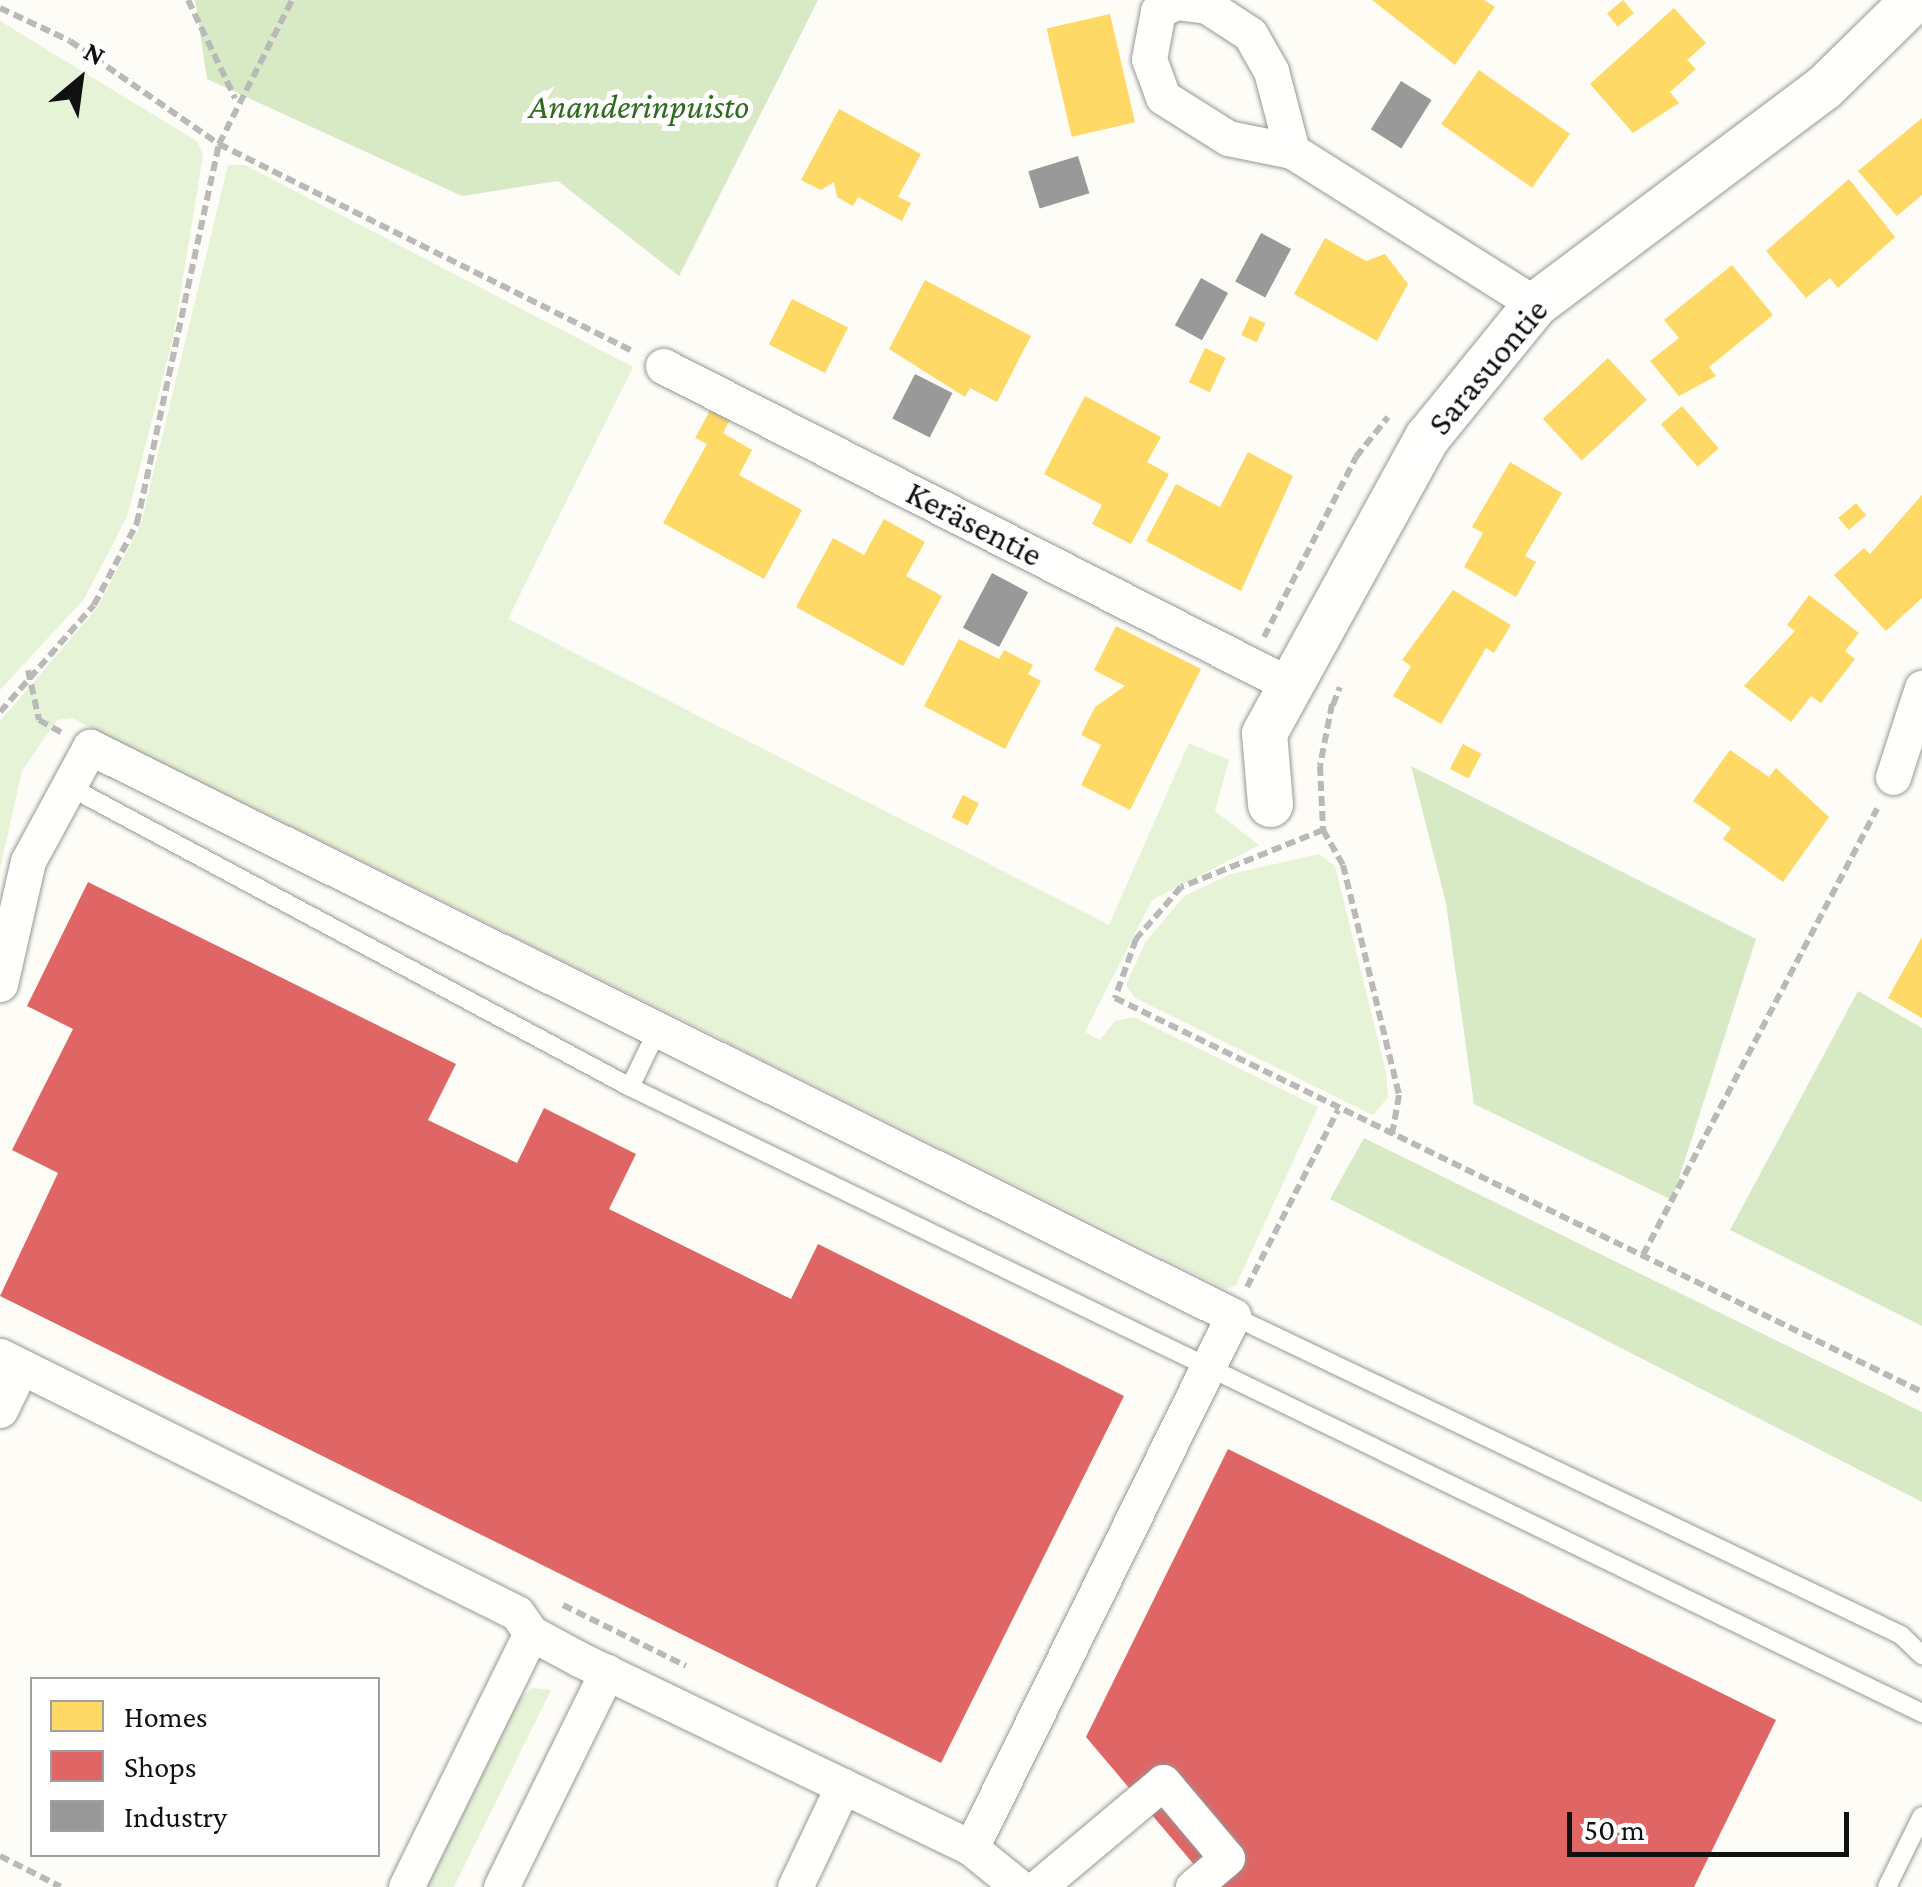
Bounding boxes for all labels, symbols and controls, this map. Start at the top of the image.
north arrow [30,30,130,130]
text: N [79,35,111,72]
park label: Ananderinpuisto [529,86,749,128]
street label: Sarasuontie [1419,290,1557,444]
street label: Keräsentie [899,472,1049,576]
legend [30,1677,380,1857]
text: Homes [124,1700,208,1733]
text: Shops [124,1750,197,1783]
scale bar [1572,1792,1854,1854]
text: Industry [124,1800,227,1833]
text: 50 m [1584,1813,1645,1846]

